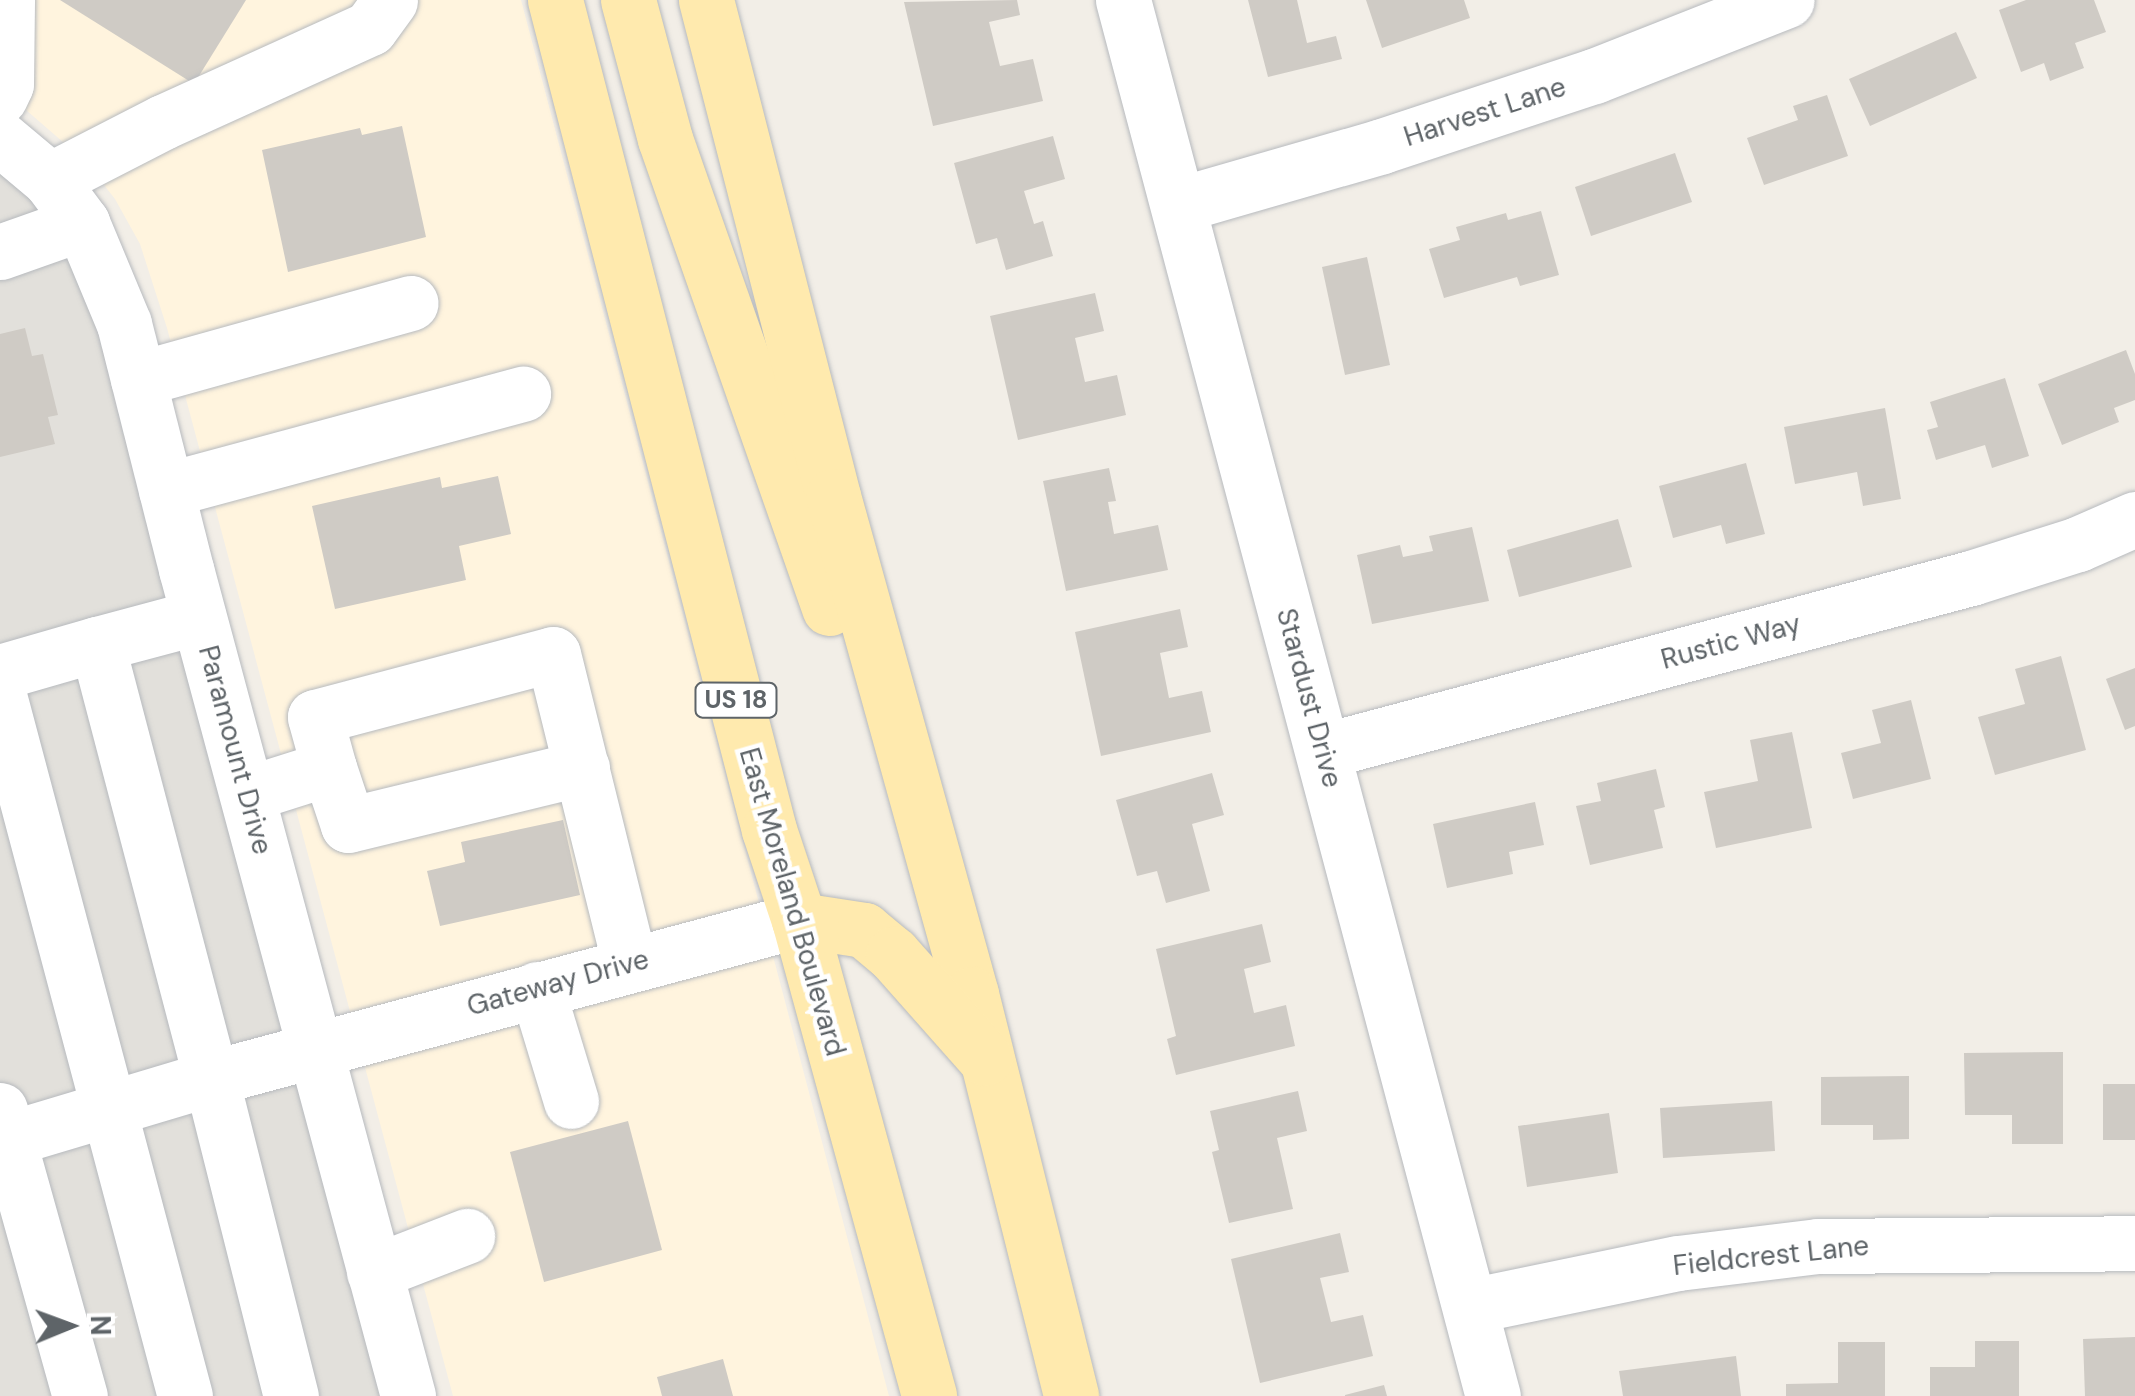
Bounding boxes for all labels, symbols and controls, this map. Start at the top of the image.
street label: Harvest Lane [1400,70,1570,154]
street label: Stardust Drive [1269,605,1349,791]
street label: Rustic Way [1657,607,1805,677]
street label: Paramount Drive [191,642,279,858]
road number: US 18 [694,680,778,720]
street label: East Moreland Boulevard [732,744,852,1060]
street label: Gateway Drive [463,943,653,1023]
street label: Fieldcrest Lane [1671,1229,1871,1283]
north arrow [20,1276,120,1376]
text: N [82,1315,119,1336]

